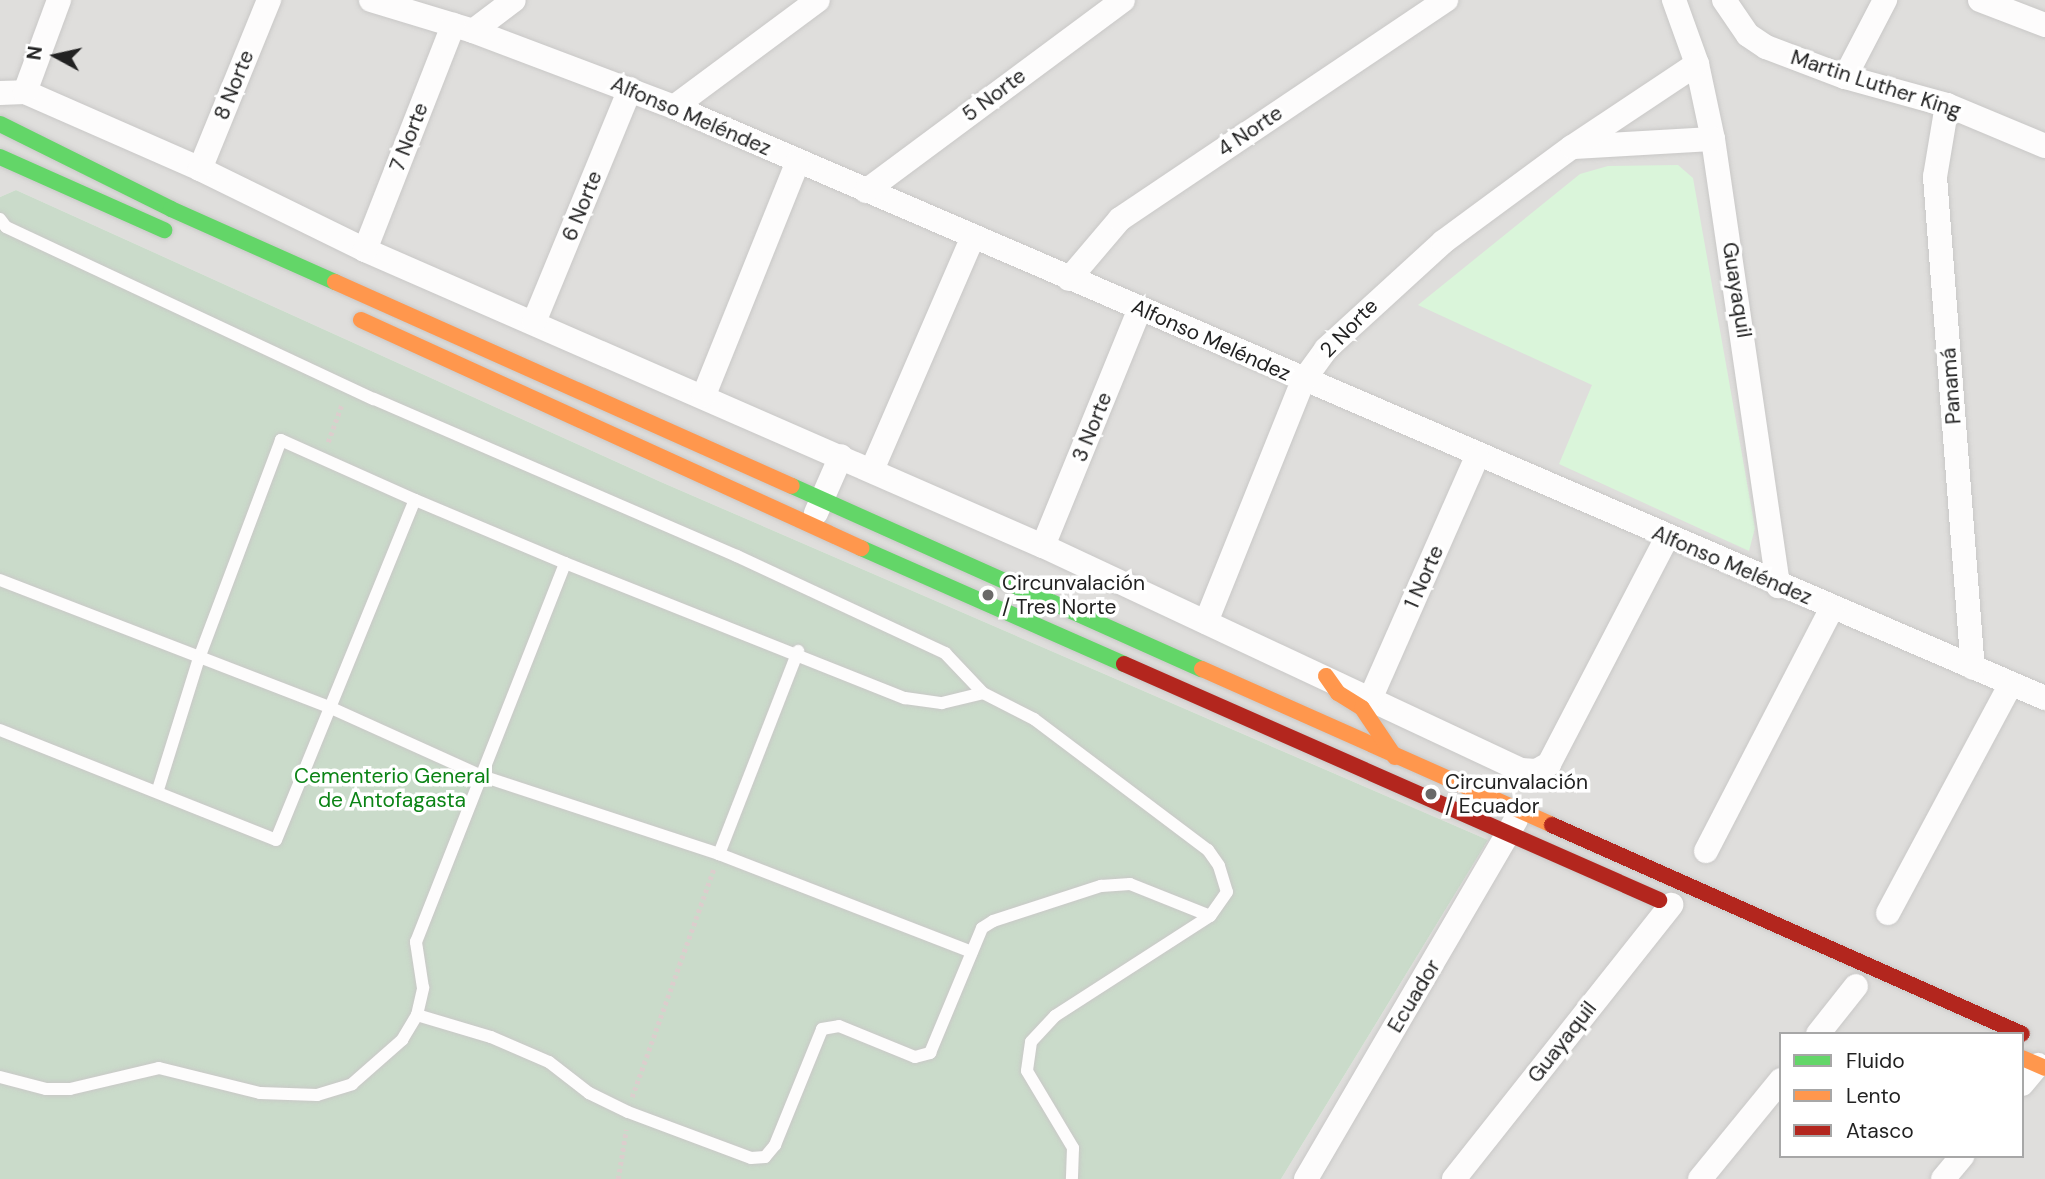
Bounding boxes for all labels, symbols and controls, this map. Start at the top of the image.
north arrow [21,21,91,91]
text: N [21,44,48,62]
street label: Martin Luther King [1788,45,1964,123]
street label: 8 Norte [209,46,259,124]
street label: 5 Norte [957,63,1031,127]
street label: Alfonso Meléndez [607,71,775,161]
street label: 7 Norte [384,99,434,175]
street label: 4 Norte [1213,100,1287,162]
street label: 6 Norte [557,167,607,245]
street label: Guayaquil [1717,240,1757,340]
street label: 2 Norte [1315,293,1383,363]
street label: Alfonso Meléndez [1128,294,1294,386]
street label: Panamá [1936,347,1966,425]
street label: 3 Norte [1067,389,1117,465]
street label: Alfonso Meléndez [1648,520,1816,610]
street label: 1 Norte [1399,541,1449,613]
place label: Circunvalación / Tres Norte [1002,570,1145,620]
marker: Circunvalación / Tres Norte [980,587,996,603]
park label: Cementerio General de Antofagasta [294,763,490,813]
place label: Circunvalación / Ecuador [1445,769,1588,819]
marker: Circunvalación / Ecuador [1423,786,1439,802]
street label: Ecuador [1382,955,1446,1037]
street label: Guayaquil [1522,996,1602,1088]
legend [1779,1032,2024,1158]
text: Fluido [1846,1047,1905,1075]
text: Lento [1846,1082,1901,1110]
text: Atasco [1846,1117,1914,1145]

